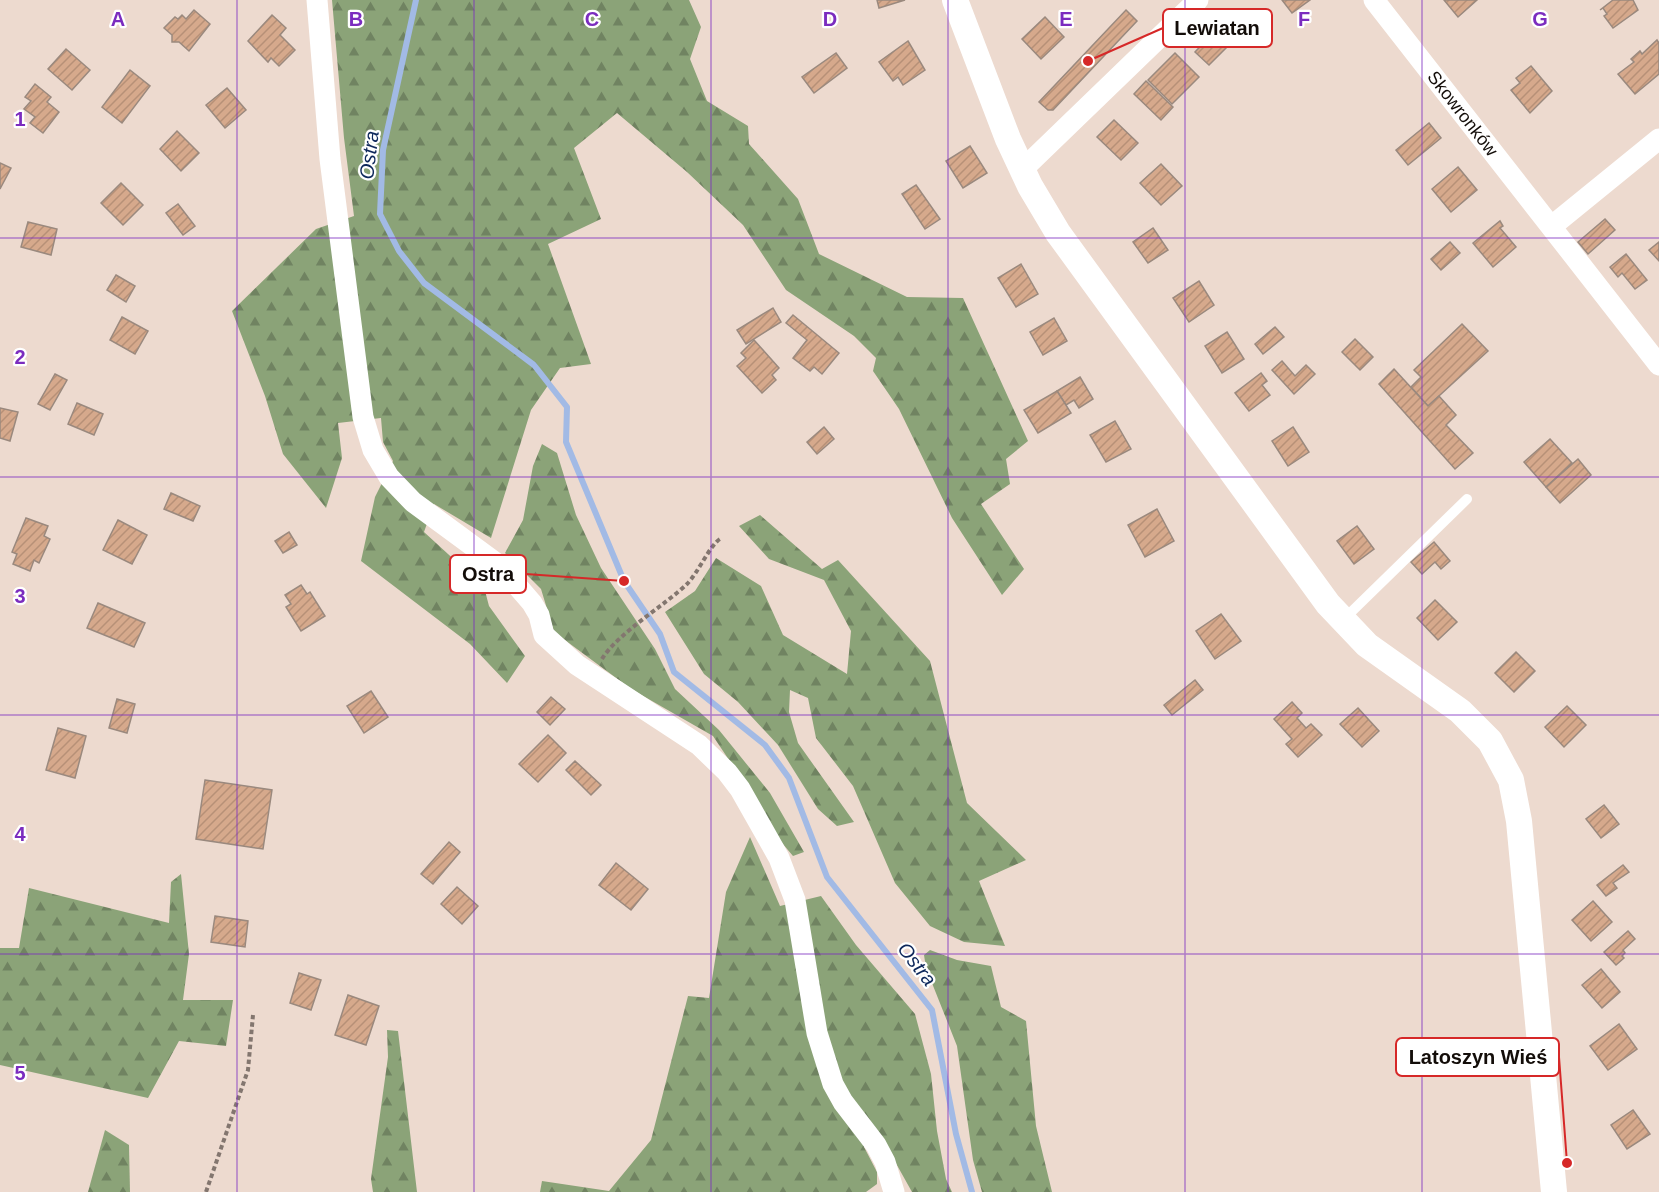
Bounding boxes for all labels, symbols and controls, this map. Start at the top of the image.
text: A [111,8,125,30]
text: B [349,8,363,30]
text: C [585,8,599,30]
text: D [823,8,837,30]
text: E [1059,8,1073,30]
text: F [1298,8,1310,30]
text: G [1532,8,1548,30]
callout: Lewiatan [1163,9,1272,47]
text: Lewiatan [1174,17,1260,39]
street label: Skowronków [1423,67,1503,161]
text: 1 [14,108,26,130]
water label: Ostra [355,129,383,181]
text: 2 [14,346,26,368]
callout: Ostra [450,555,526,593]
text: Ostra [462,563,515,585]
text: 3 [14,585,26,607]
text: 4 [14,823,26,845]
water label: Ostra [893,938,941,990]
callout: Latoszyn Wieś [1396,1038,1559,1076]
text: Latoszyn Wieś [1409,1046,1547,1068]
text: 5 [14,1062,26,1084]

